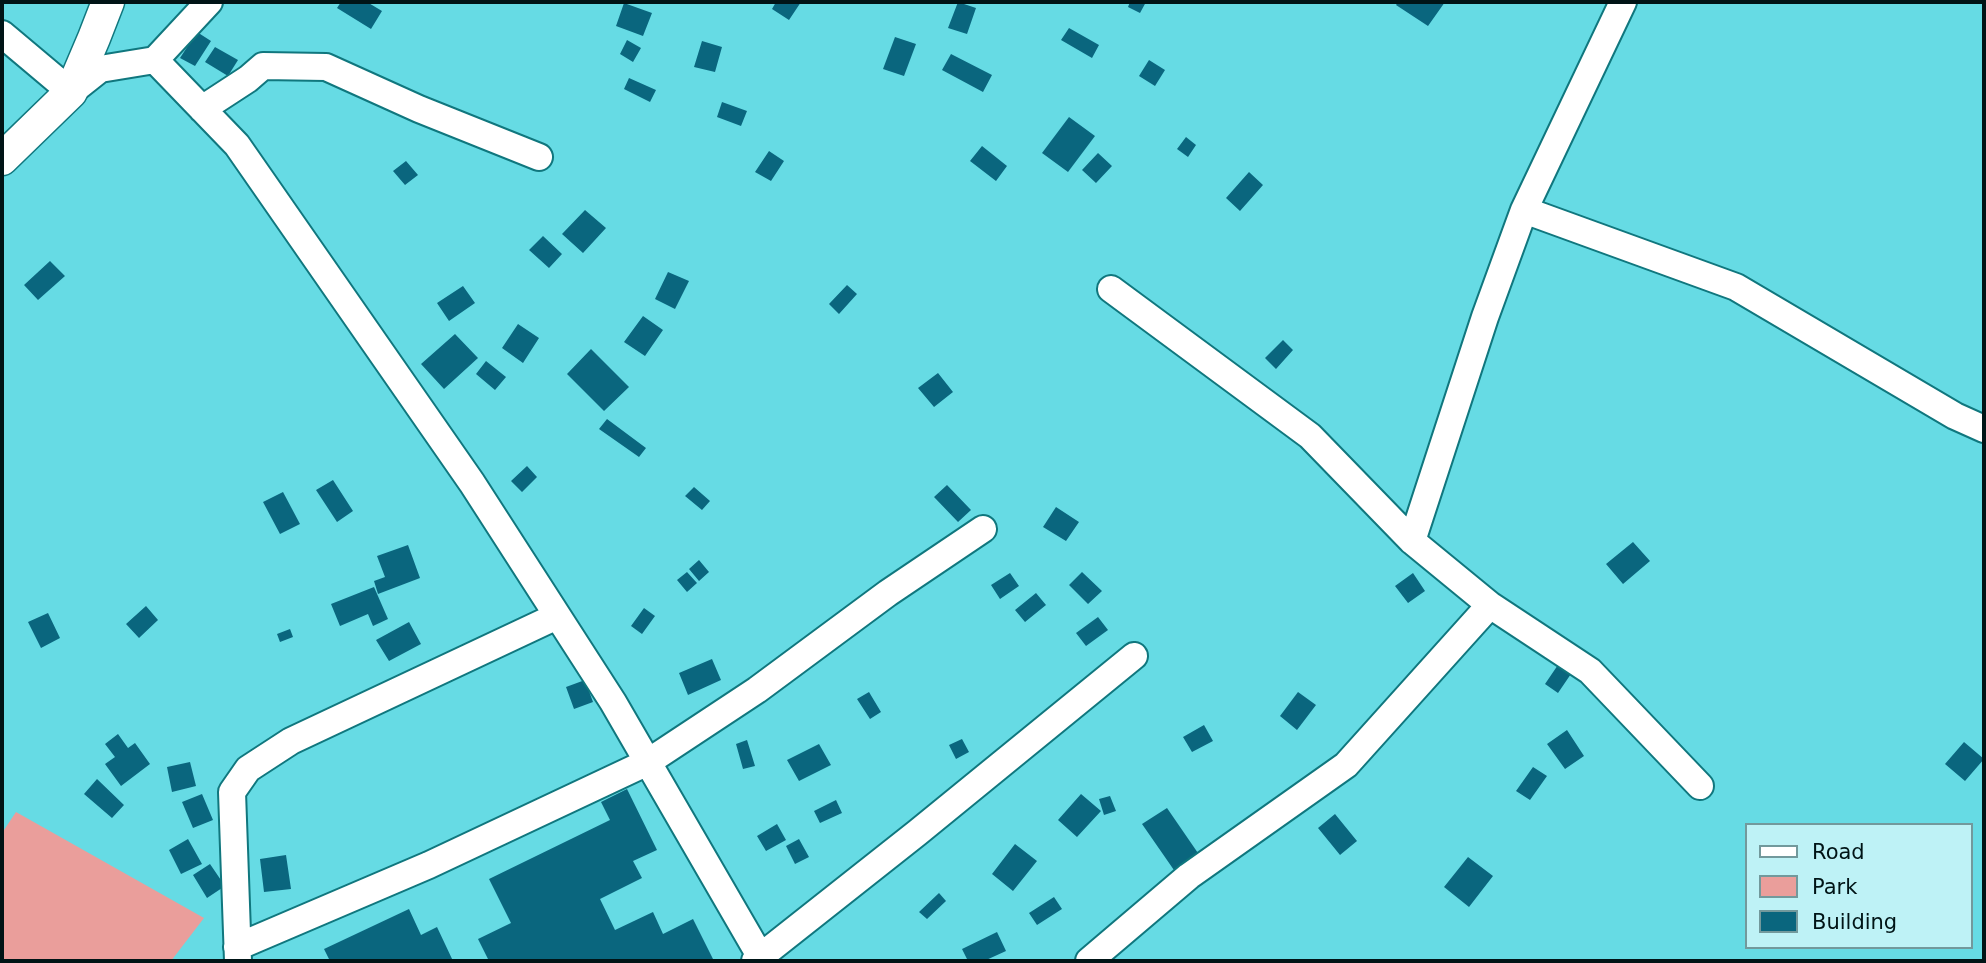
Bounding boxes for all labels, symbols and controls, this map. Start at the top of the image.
legend [1744,823,1972,949]
text: Road [1812,840,1865,864]
text: Park [1812,875,1857,899]
text: Building [1812,910,1897,934]

